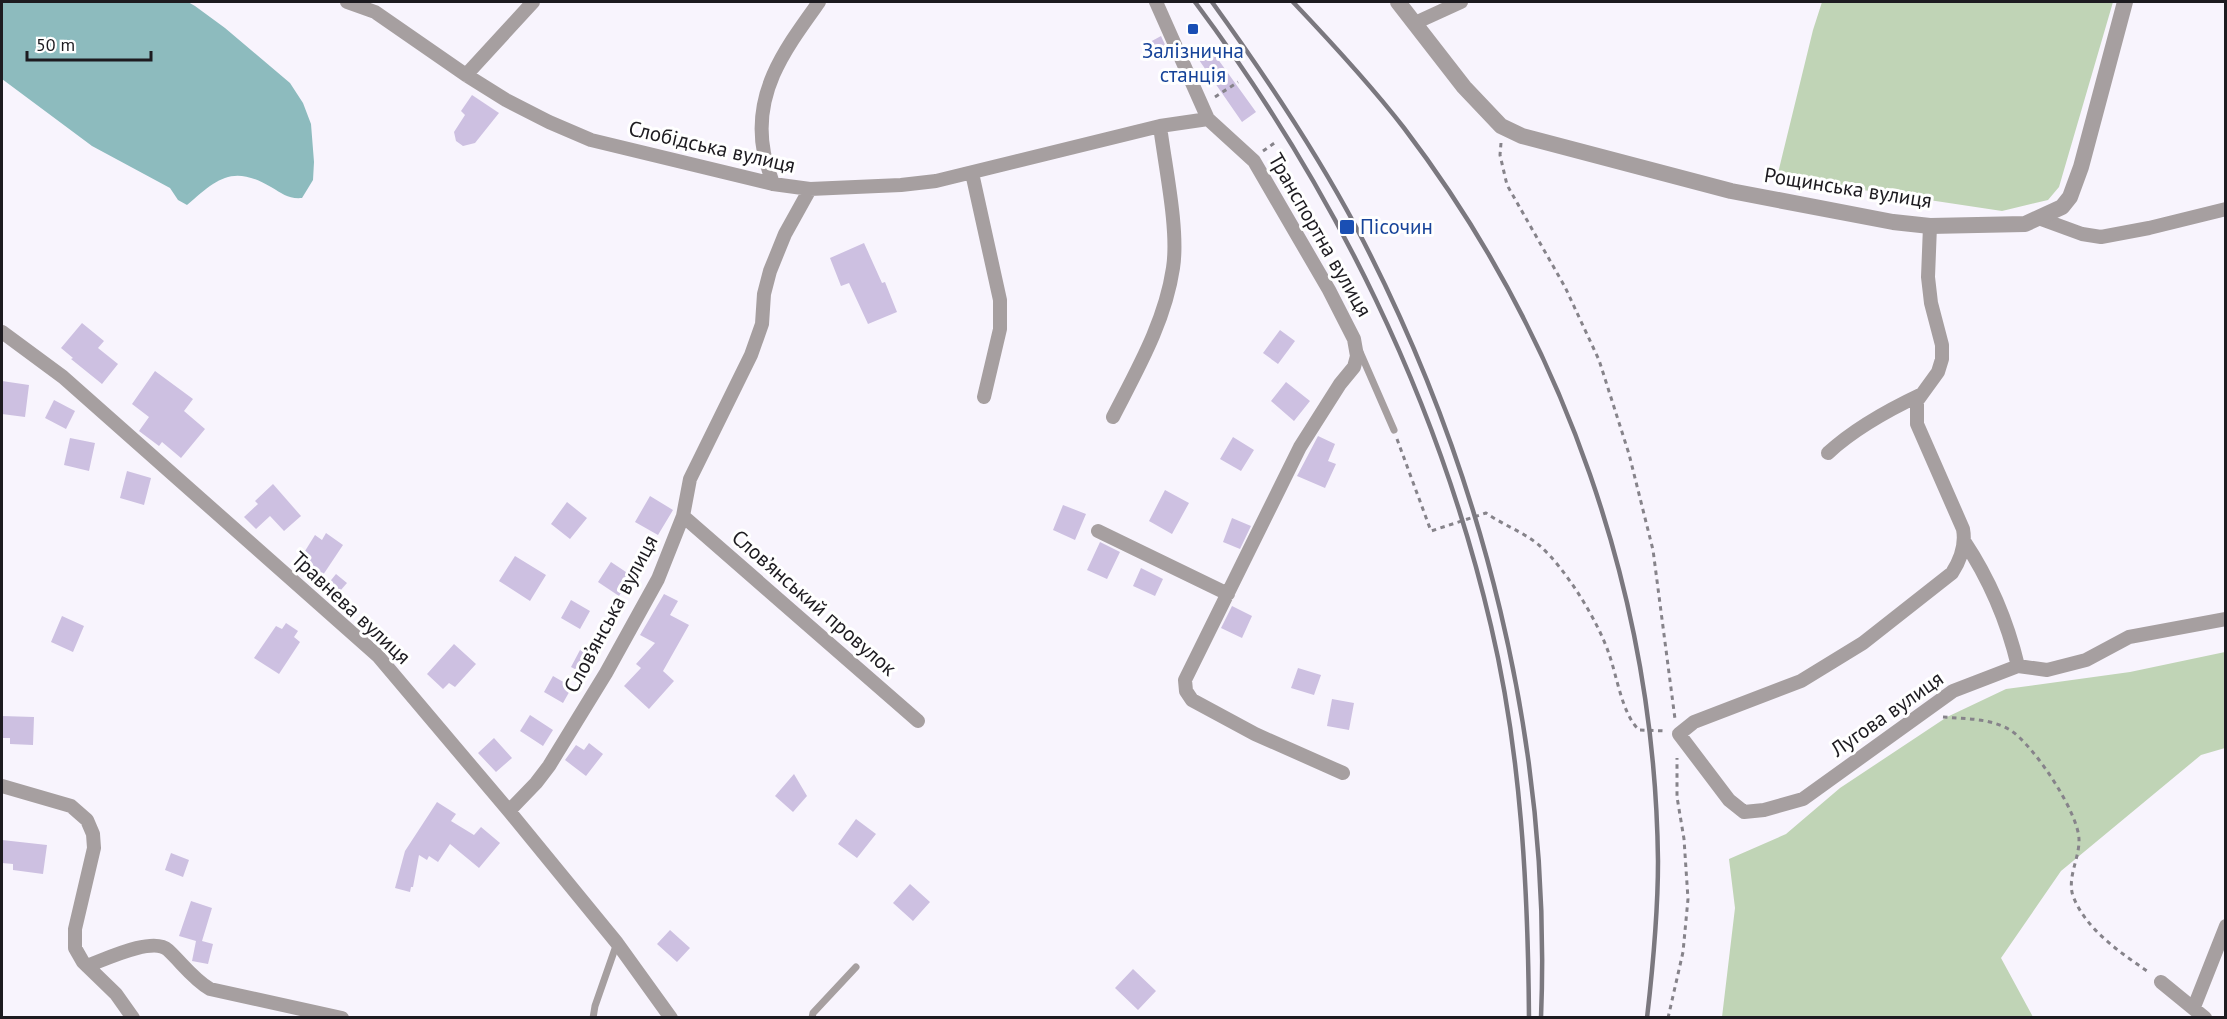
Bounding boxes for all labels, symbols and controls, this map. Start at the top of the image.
marker: Залізнична станція [1186,22,1200,36]
scale bar [27,24,152,62]
text: 50 m [36,33,75,56]
place label: Залізнична станція [1142,37,1244,88]
street label: Слобідська вулиця [626,114,798,179]
street label: Транспортна вулиця [1263,148,1378,321]
street label: Рощинська вулиця [1762,161,1934,214]
place label: Пісочин [1360,213,1433,240]
marker: Пісочин [1338,218,1356,236]
street label: Слов’янський провулок [726,524,902,682]
street label: Слов’янська вулиця [558,530,664,697]
street label: Травнева вулиця [286,545,417,670]
street label: Лугова вулиця [1824,665,1948,763]

